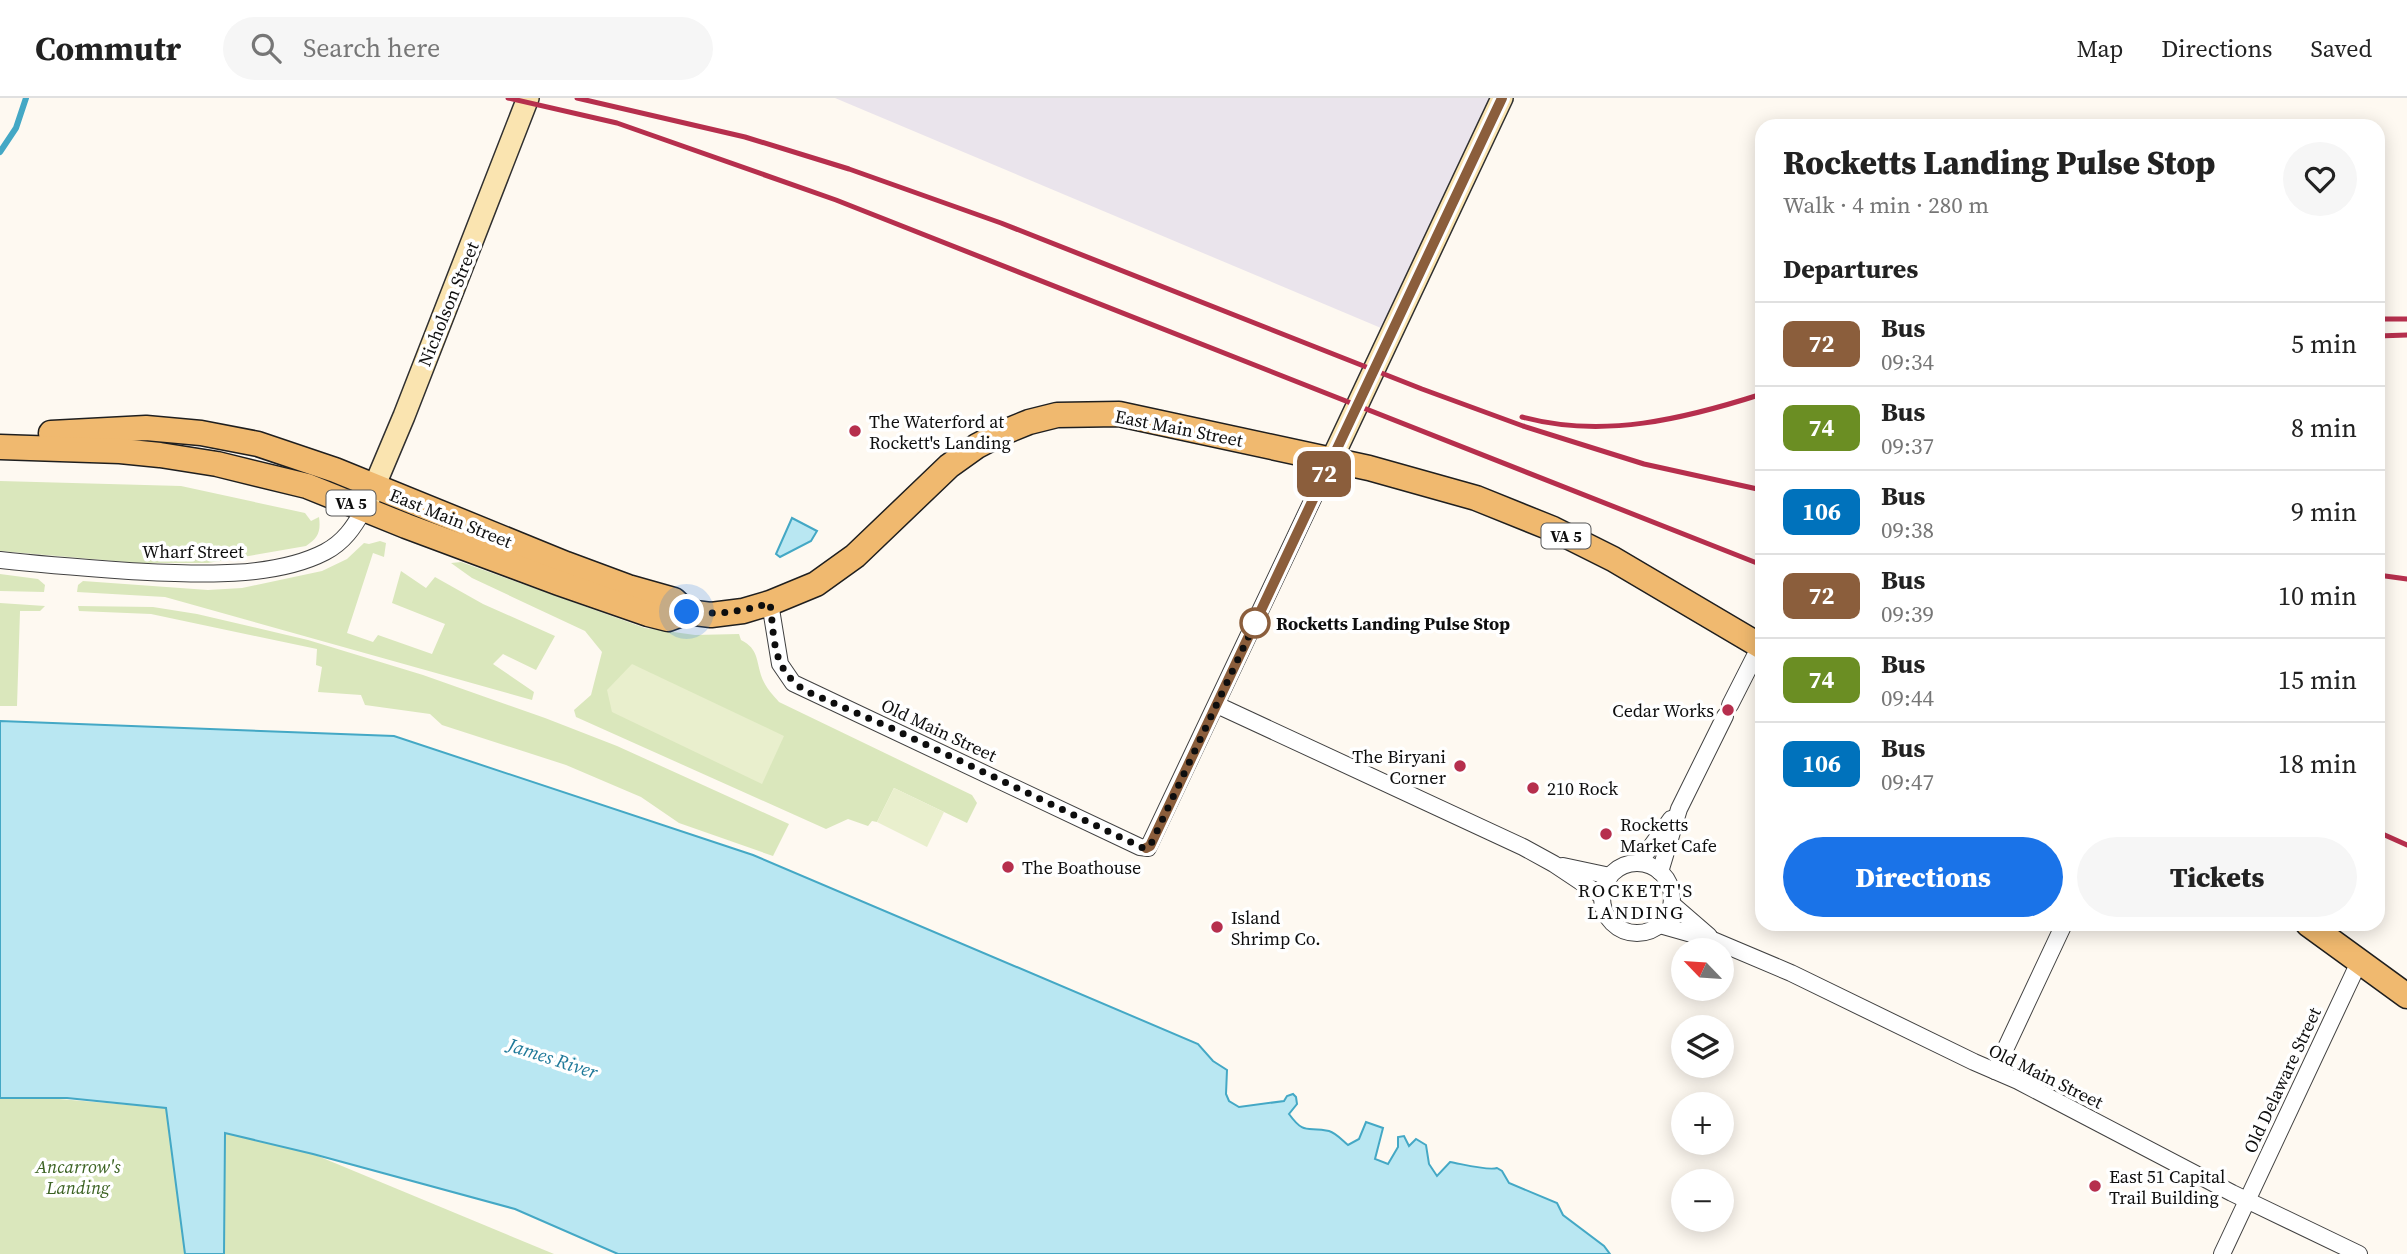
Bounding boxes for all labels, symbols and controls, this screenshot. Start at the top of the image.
search box [223,17,713,80]
text: Commutr [35,26,181,71]
icon: search [247,29,285,67]
text: Search here [303,30,440,66]
text: Map [2076,32,2123,65]
text: Directions [2161,32,2272,65]
text: Saved [2310,32,2372,65]
text: Rocketts Landing Pulse Stop [1783,140,2215,185]
button: heart [2283,142,2357,216]
text: Walk · 4 min · 280 m [1783,189,1989,221]
street label: Nicholson Street [412,238,484,370]
text: Departures [1783,251,1918,287]
text: Bus [1881,310,1925,346]
text: 5 min [2291,326,2357,362]
text: 72 [1808,327,1835,360]
text: 09:34 [1881,346,1934,378]
text: Bus [1881,394,1925,430]
street label: East Main Street [1113,403,1245,453]
place label: The Waterford at Rockett's Landing [869,409,1011,455]
text: 8 min [2291,410,2357,446]
text: 74 [1808,411,1835,444]
marker: The Waterford at Rockett's Landing [847,423,863,439]
text: 09:37 [1881,430,1934,462]
line badge: 72 [1292,451,1356,497]
text: 72 [1311,457,1337,490]
text: Bus [1881,478,1925,514]
street label: East Main Street [386,482,516,554]
road number: VA 5 [326,490,376,516]
text: 9 min [2291,494,2357,530]
text: 106 [1802,495,1841,528]
text: 09:38 [1881,514,1934,546]
road number: VA 5 [1542,524,1590,548]
street label: Wharf Street [142,539,244,564]
text: Bus [1881,562,1925,598]
text: 10 min [2278,578,2357,614]
text: 72 [1808,579,1835,612]
your location [669,594,704,629]
text: 09:39 [1881,598,1934,630]
marker: Rocketts Landing Pulse Stop [1240,608,1270,638]
place label: Rocketts Landing Pulse Stop [1276,611,1510,636]
text: Bus [1881,646,1925,682]
text: 15 min [2278,662,2357,698]
text: 74 [1808,663,1835,696]
text: 09:44 [1881,682,1934,714]
street label: Old Main Street [877,692,1001,768]
place label: Cedar Works [1612,698,1714,723]
marker: Cedar Works [1720,702,1736,718]
text: Bus [1881,730,1925,766]
place label: The Biryani Corner [1352,744,1446,790]
text: 18 min [2278,746,2357,782]
text: 106 [1802,747,1841,780]
marker: The Biryani Corner [1452,758,1468,774]
text: 09:47 [1881,766,1934,798]
place label: 210 Rock [1547,776,1618,801]
marker: 210 Rock [1525,780,1541,796]
place label: Rocketts Market Cafe [1620,812,1717,858]
marker: Rocketts Market Cafe [1598,826,1614,842]
button: Directions [1783,837,2063,917]
button: Tickets [2077,837,2357,917]
place label: The Boathouse [1022,855,1141,880]
marker: The Boathouse [1000,859,1016,875]
district label: ROCKETT'S LANDING [1578,877,1694,925]
place label: Island Shrimp Co. [1231,905,1321,951]
marker: Island Shrimp Co. [1209,919,1225,935]
north arrow [1671,938,1734,1001]
map controls [1671,938,1734,1232]
street label: Old Delaware Street [2237,1003,2327,1157]
button: layers [1671,1015,1734,1078]
water label: James River [502,1030,602,1085]
street label: Old Main Street [1985,1037,2108,1115]
button: + [1671,1092,1734,1155]
park label: Ancarrow's Landing [34,1154,121,1200]
place label: East 51 Capital Trail Building [2109,1164,2225,1210]
button: − [1671,1169,1734,1232]
marker: East 51 Capital Trail Building [2087,1178,2103,1194]

